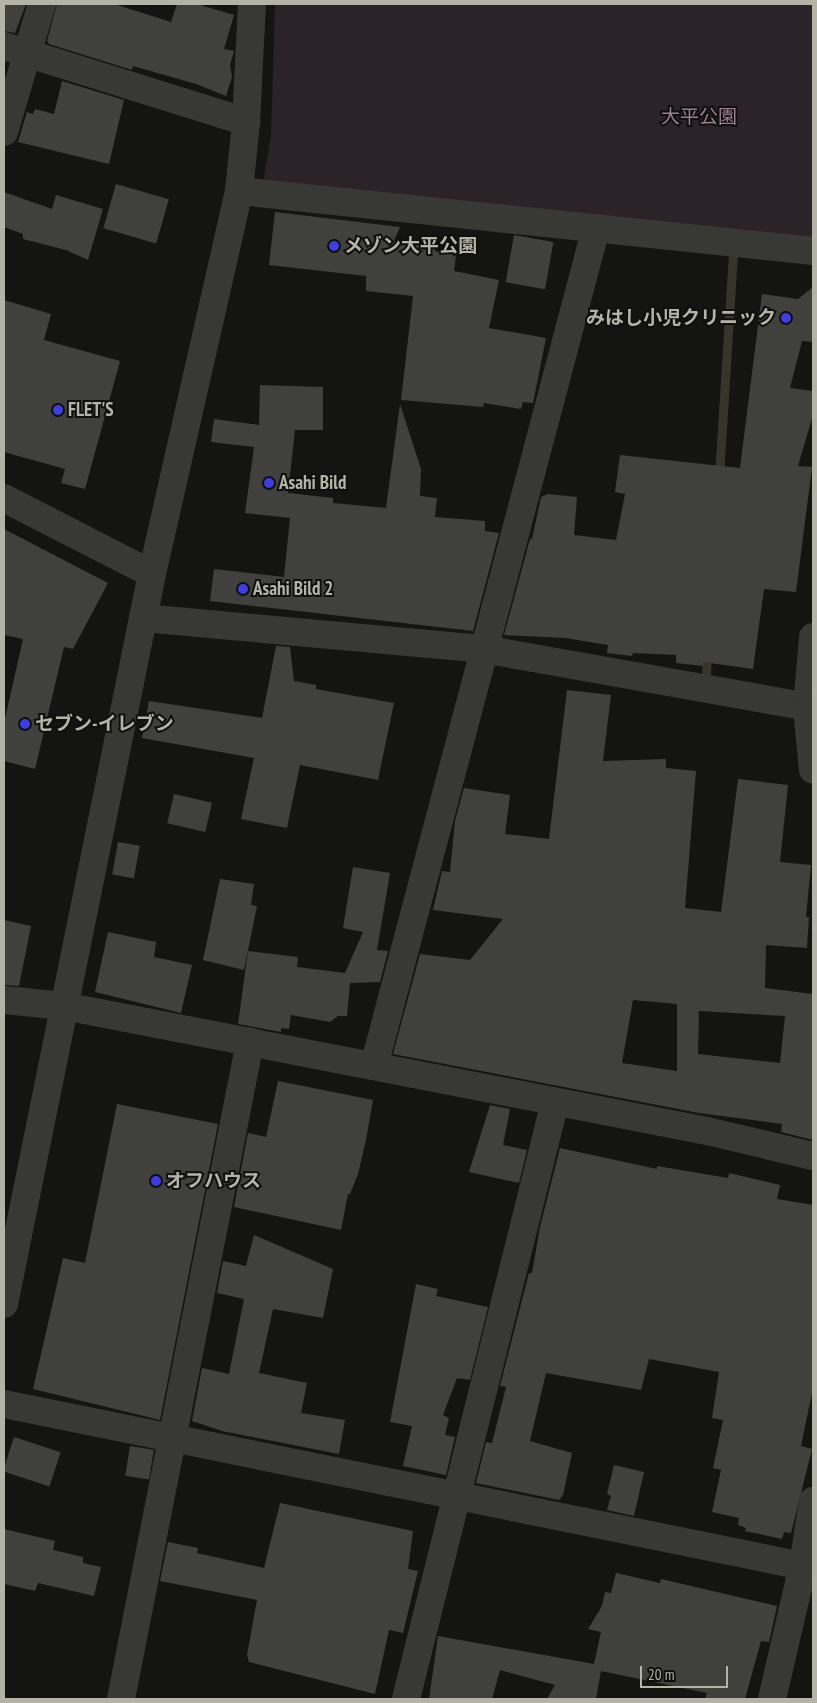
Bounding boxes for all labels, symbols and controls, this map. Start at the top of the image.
park label: 大平公園 [661,106,737,128]
place label: メゾン大平公園 [344,235,477,257]
marker: メゾン大平公園 [328,240,340,252]
place label: みはし小児クリニック [586,307,776,329]
marker: みはし小児クリニック [780,312,792,324]
place label: FLET'S [68,399,114,421]
marker: FLET'S [52,404,64,416]
place label: Asahi Bild [279,472,346,494]
marker: Asahi Bild [263,477,275,489]
place label: Asahi Bild 2 [253,578,333,600]
marker: Asahi Bild 2 [237,583,249,595]
place label: セブン-イレブン [35,713,174,735]
marker: セブン-イレブン [19,718,31,730]
place label: オフハウス [166,1170,261,1192]
marker: オフハウス [150,1175,162,1187]
scale bar [642,1656,730,1688]
text: 20 m [648,1665,674,1684]

